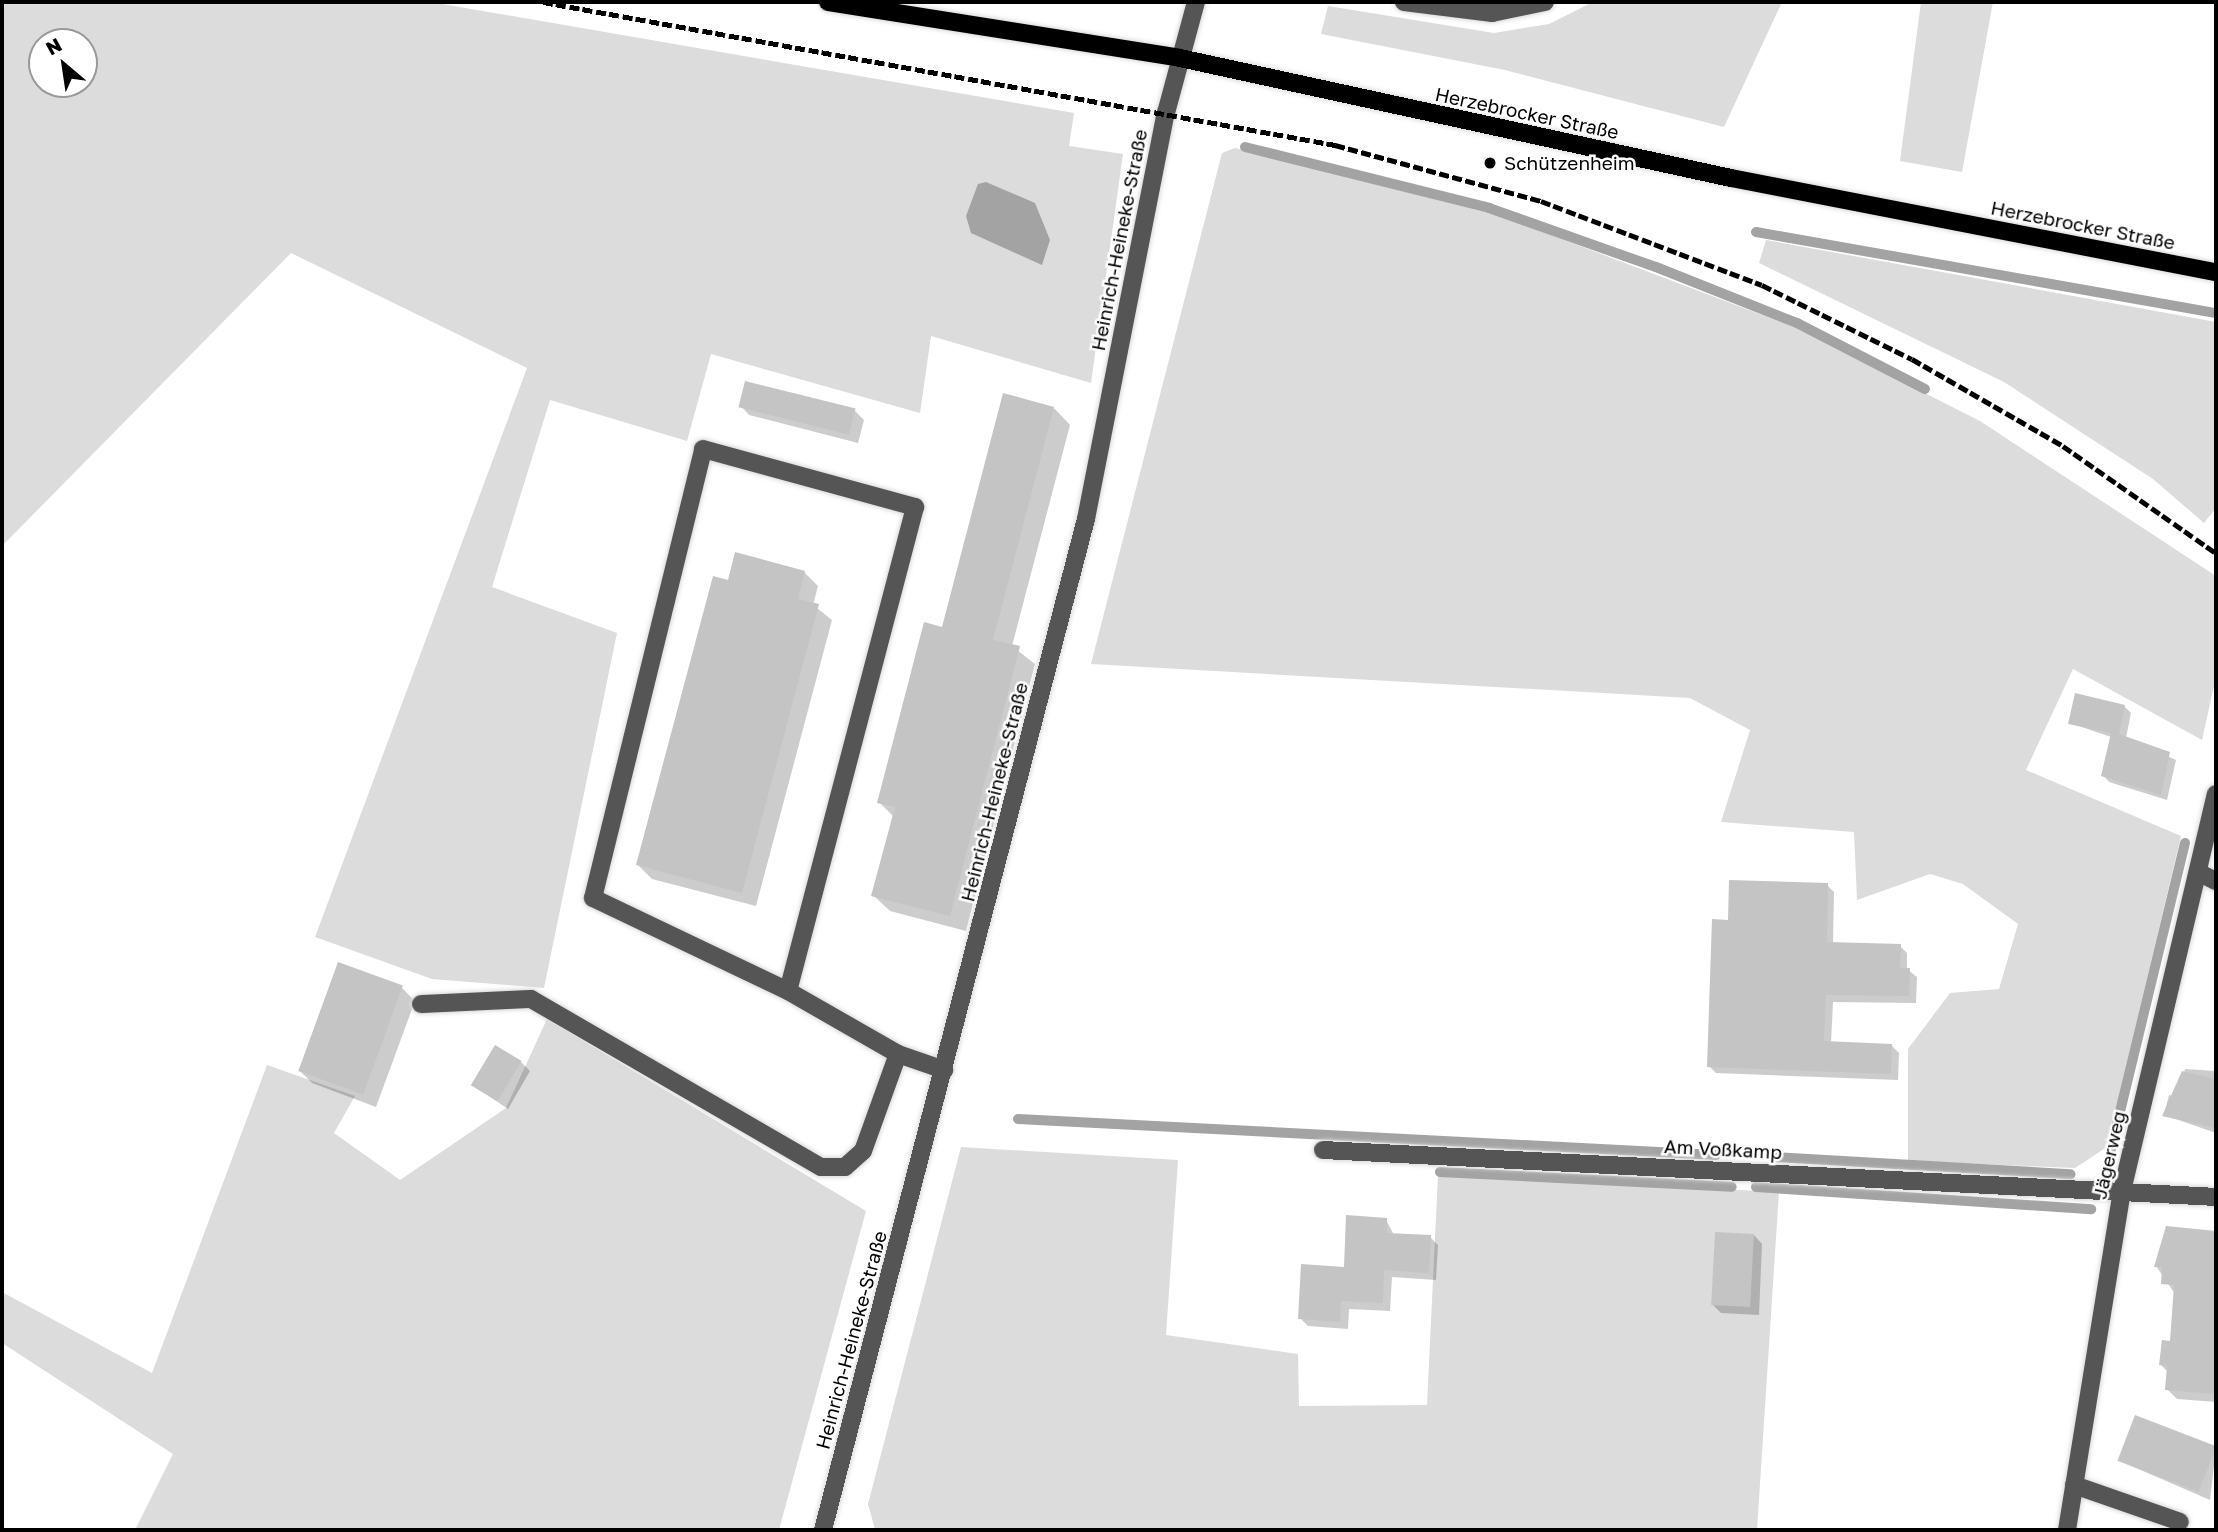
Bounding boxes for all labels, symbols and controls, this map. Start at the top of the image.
north arrow [28,28,98,98]
text: N [42,32,65,60]
street label: Herzebrocker Straße [1433,82,1621,144]
street label: Heinrich-Heineke-Straße [1086,127,1152,353]
place label: Schützenheim [1504,152,1635,174]
marker: Schützenheim [1482,155,1498,171]
street label: Herzebrocker Straße [1989,196,2177,254]
street label: Heinrich-Heineke-Straße [956,680,1032,904]
street label: Jägerweg [2088,1109,2130,1201]
street label: Am Voßkamp [1663,1135,1783,1163]
street label: Heinrich-Heineke-Straße [811,1228,891,1452]

